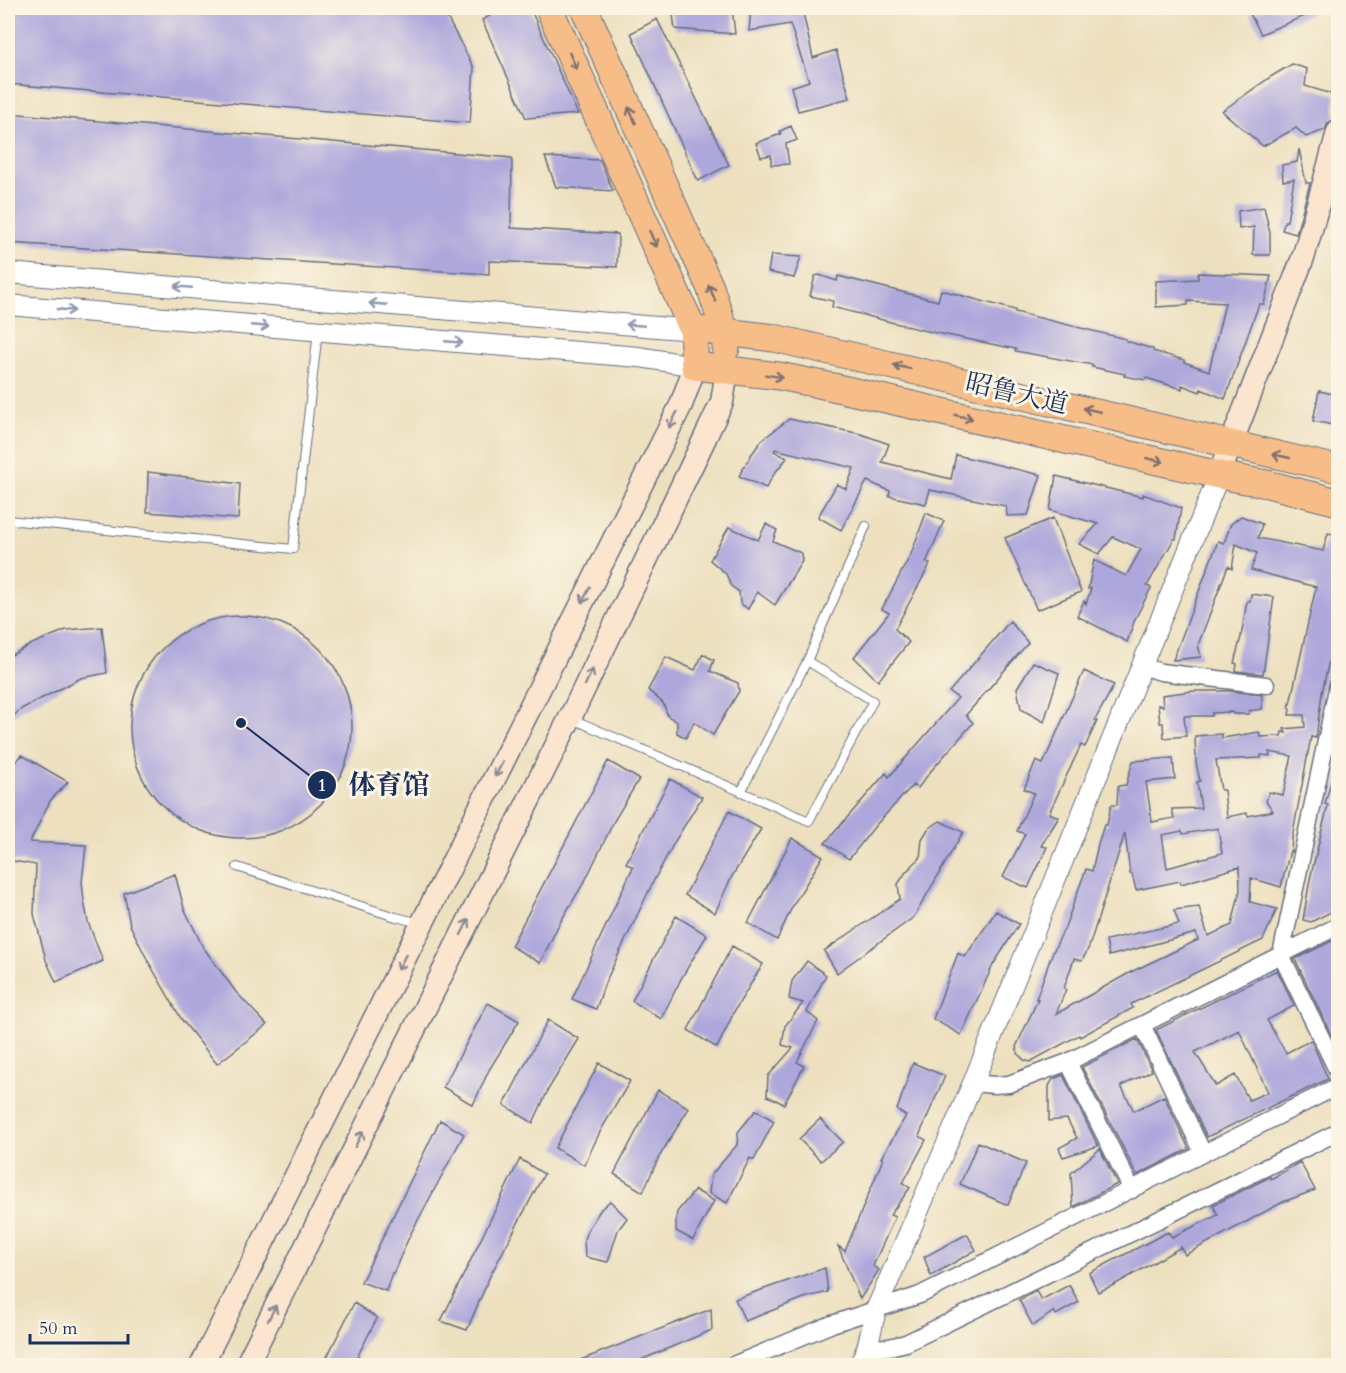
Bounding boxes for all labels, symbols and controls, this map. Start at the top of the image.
one-way arrow [567,51,579,69]
one-way arrow [626,106,637,124]
one-way arrow [647,229,659,247]
one-way arrow [174,281,194,292]
one-way arrow [706,284,717,302]
one-way arrow [368,298,388,309]
one-way arrow [55,305,75,316]
one-way arrow [625,319,645,330]
one-way arrow [250,321,270,332]
one-way arrow [444,337,464,348]
one-way arrow [893,360,912,372]
street label: 昭鲁大道 [962,365,1071,422]
one-way arrow [763,370,783,381]
one-way arrow [1083,404,1102,416]
one-way arrow [667,411,679,429]
one-way arrow [954,412,974,423]
one-way arrow [1272,449,1291,461]
one-way arrow [1145,455,1164,467]
one-way arrow [580,585,591,603]
one-way arrow [584,669,596,687]
one-way arrow [493,760,505,777]
callout: 体育馆 [307,763,442,808]
text: 体育馆 [349,767,430,804]
text: 1 [317,773,327,798]
one-way arrow [460,918,471,936]
one-way arrow [396,953,408,971]
one-way arrow [354,1130,365,1148]
one-way arrow [266,1305,278,1323]
scale bar [30,1307,128,1345]
text: 50 m [39,1316,78,1341]

